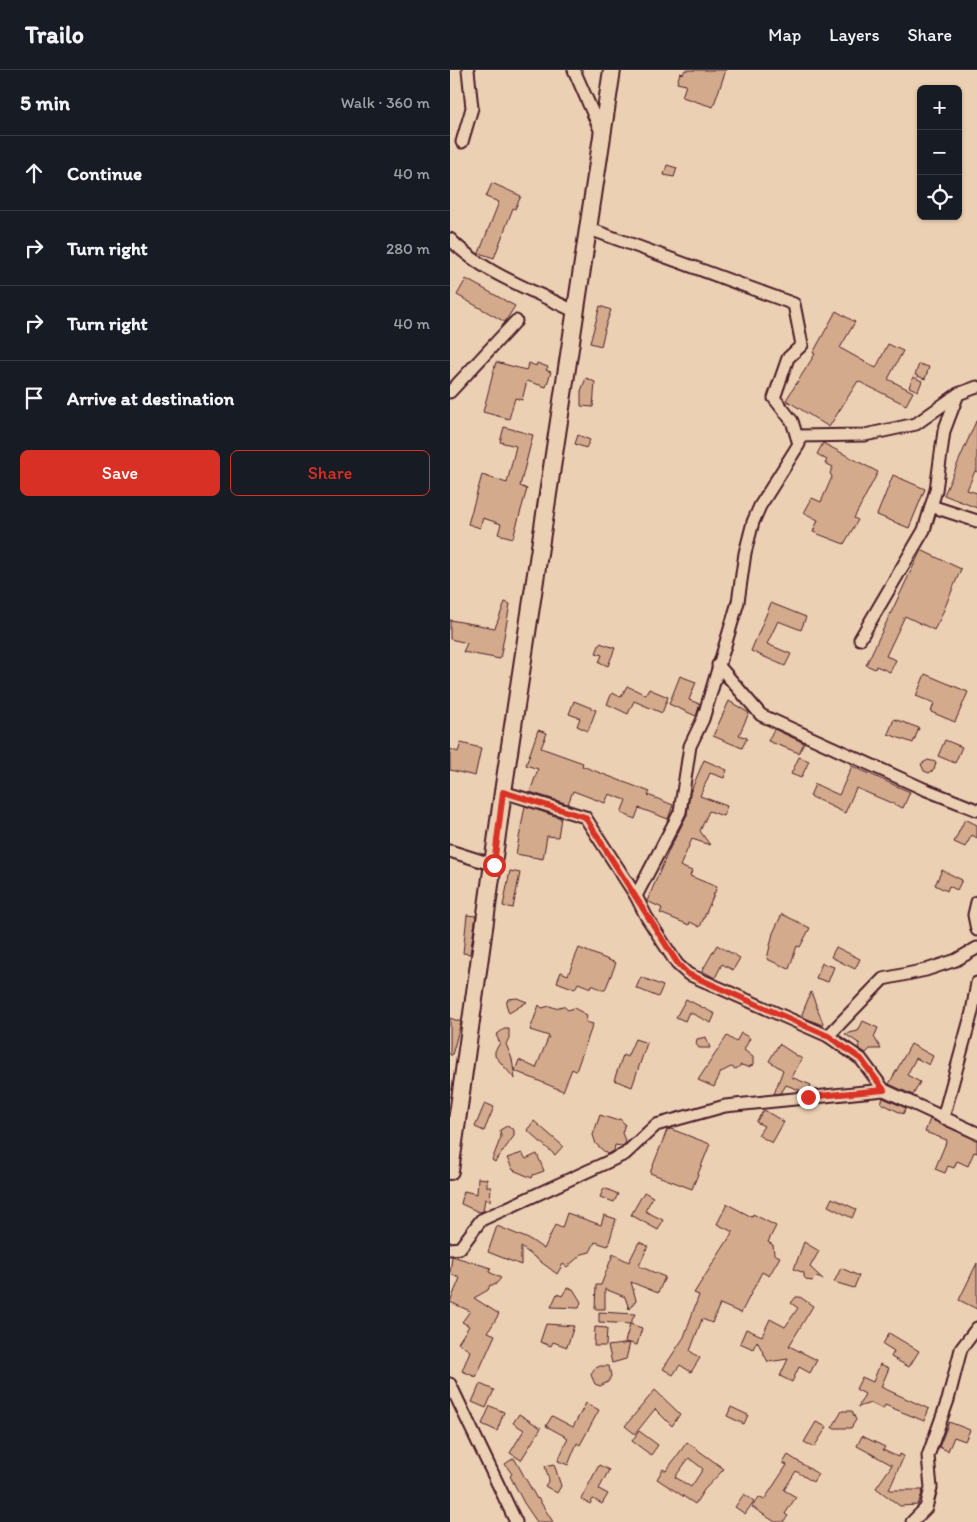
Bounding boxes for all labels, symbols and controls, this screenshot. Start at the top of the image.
text: Trailo [25,20,84,49]
text: Map [768,24,801,46]
text: Layers [829,24,879,46]
text: Share [907,24,952,46]
map controls [917,85,962,220]
button: + [917,85,962,130]
text: 5 min [20,90,70,115]
text: Walk · 360 m [341,93,430,112]
button: − [917,130,962,175]
icon: ahead [20,159,48,187]
text: Continue [67,162,142,185]
text: 40 m [393,164,430,183]
button: locate [917,175,962,220]
icon: right [20,234,48,262]
text: Turn right [67,237,148,260]
text: 280 m [386,239,430,258]
icon: right [20,309,48,337]
text: Turn right [67,312,148,335]
text: 40 m [393,314,430,333]
icon: arrive [20,384,48,412]
text: Arrive at destination [67,387,234,410]
button: Save [20,450,220,496]
button: Share [230,450,430,496]
route start [483,854,506,877]
route end [797,1086,820,1109]

